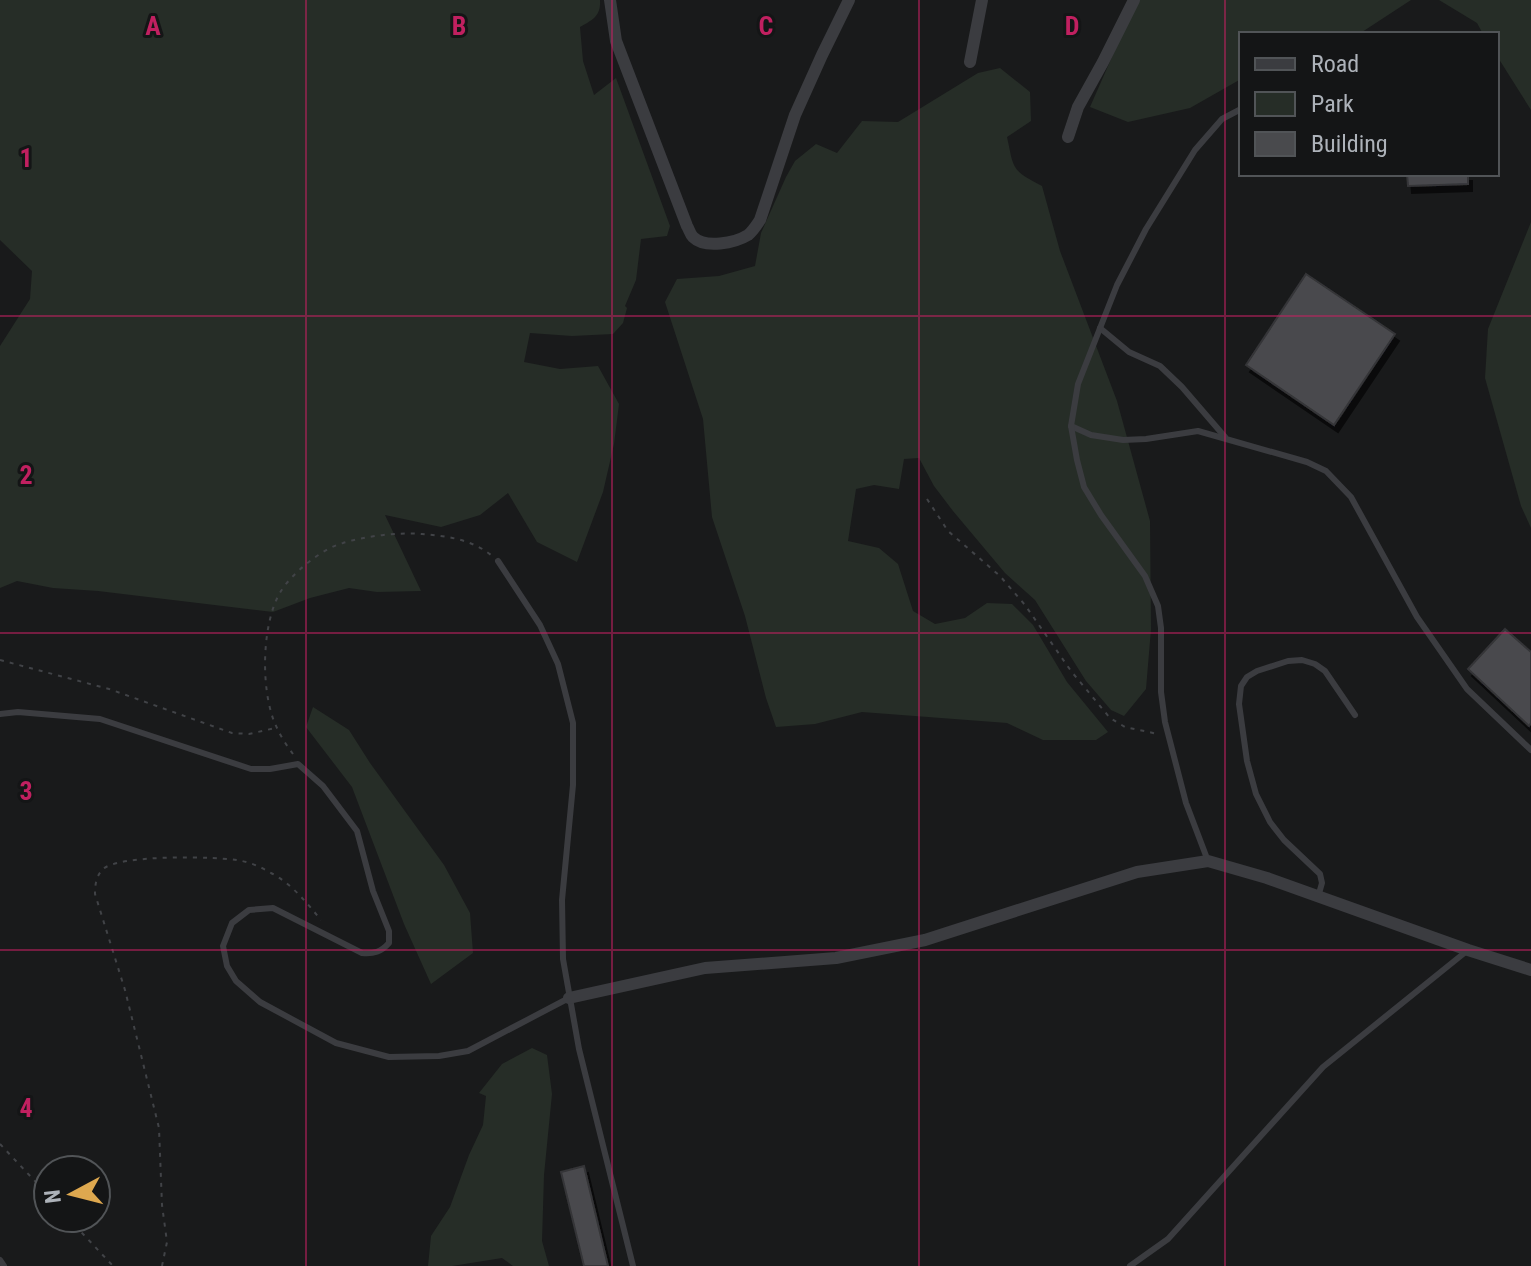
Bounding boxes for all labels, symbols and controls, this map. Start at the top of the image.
text: A [145,11,161,41]
text: B [452,11,466,41]
text: C [759,11,774,41]
text: D [1065,11,1079,41]
legend [1239,32,1499,176]
text: Road [1311,50,1359,78]
text: Park [1311,90,1354,118]
text: Building [1311,130,1388,158]
text: 1 [19,143,33,173]
text: 2 [19,460,33,490]
text: 3 [19,776,33,806]
text: 4 [19,1093,33,1123]
north arrow [32,1154,112,1234]
text: N [39,1188,66,1205]

